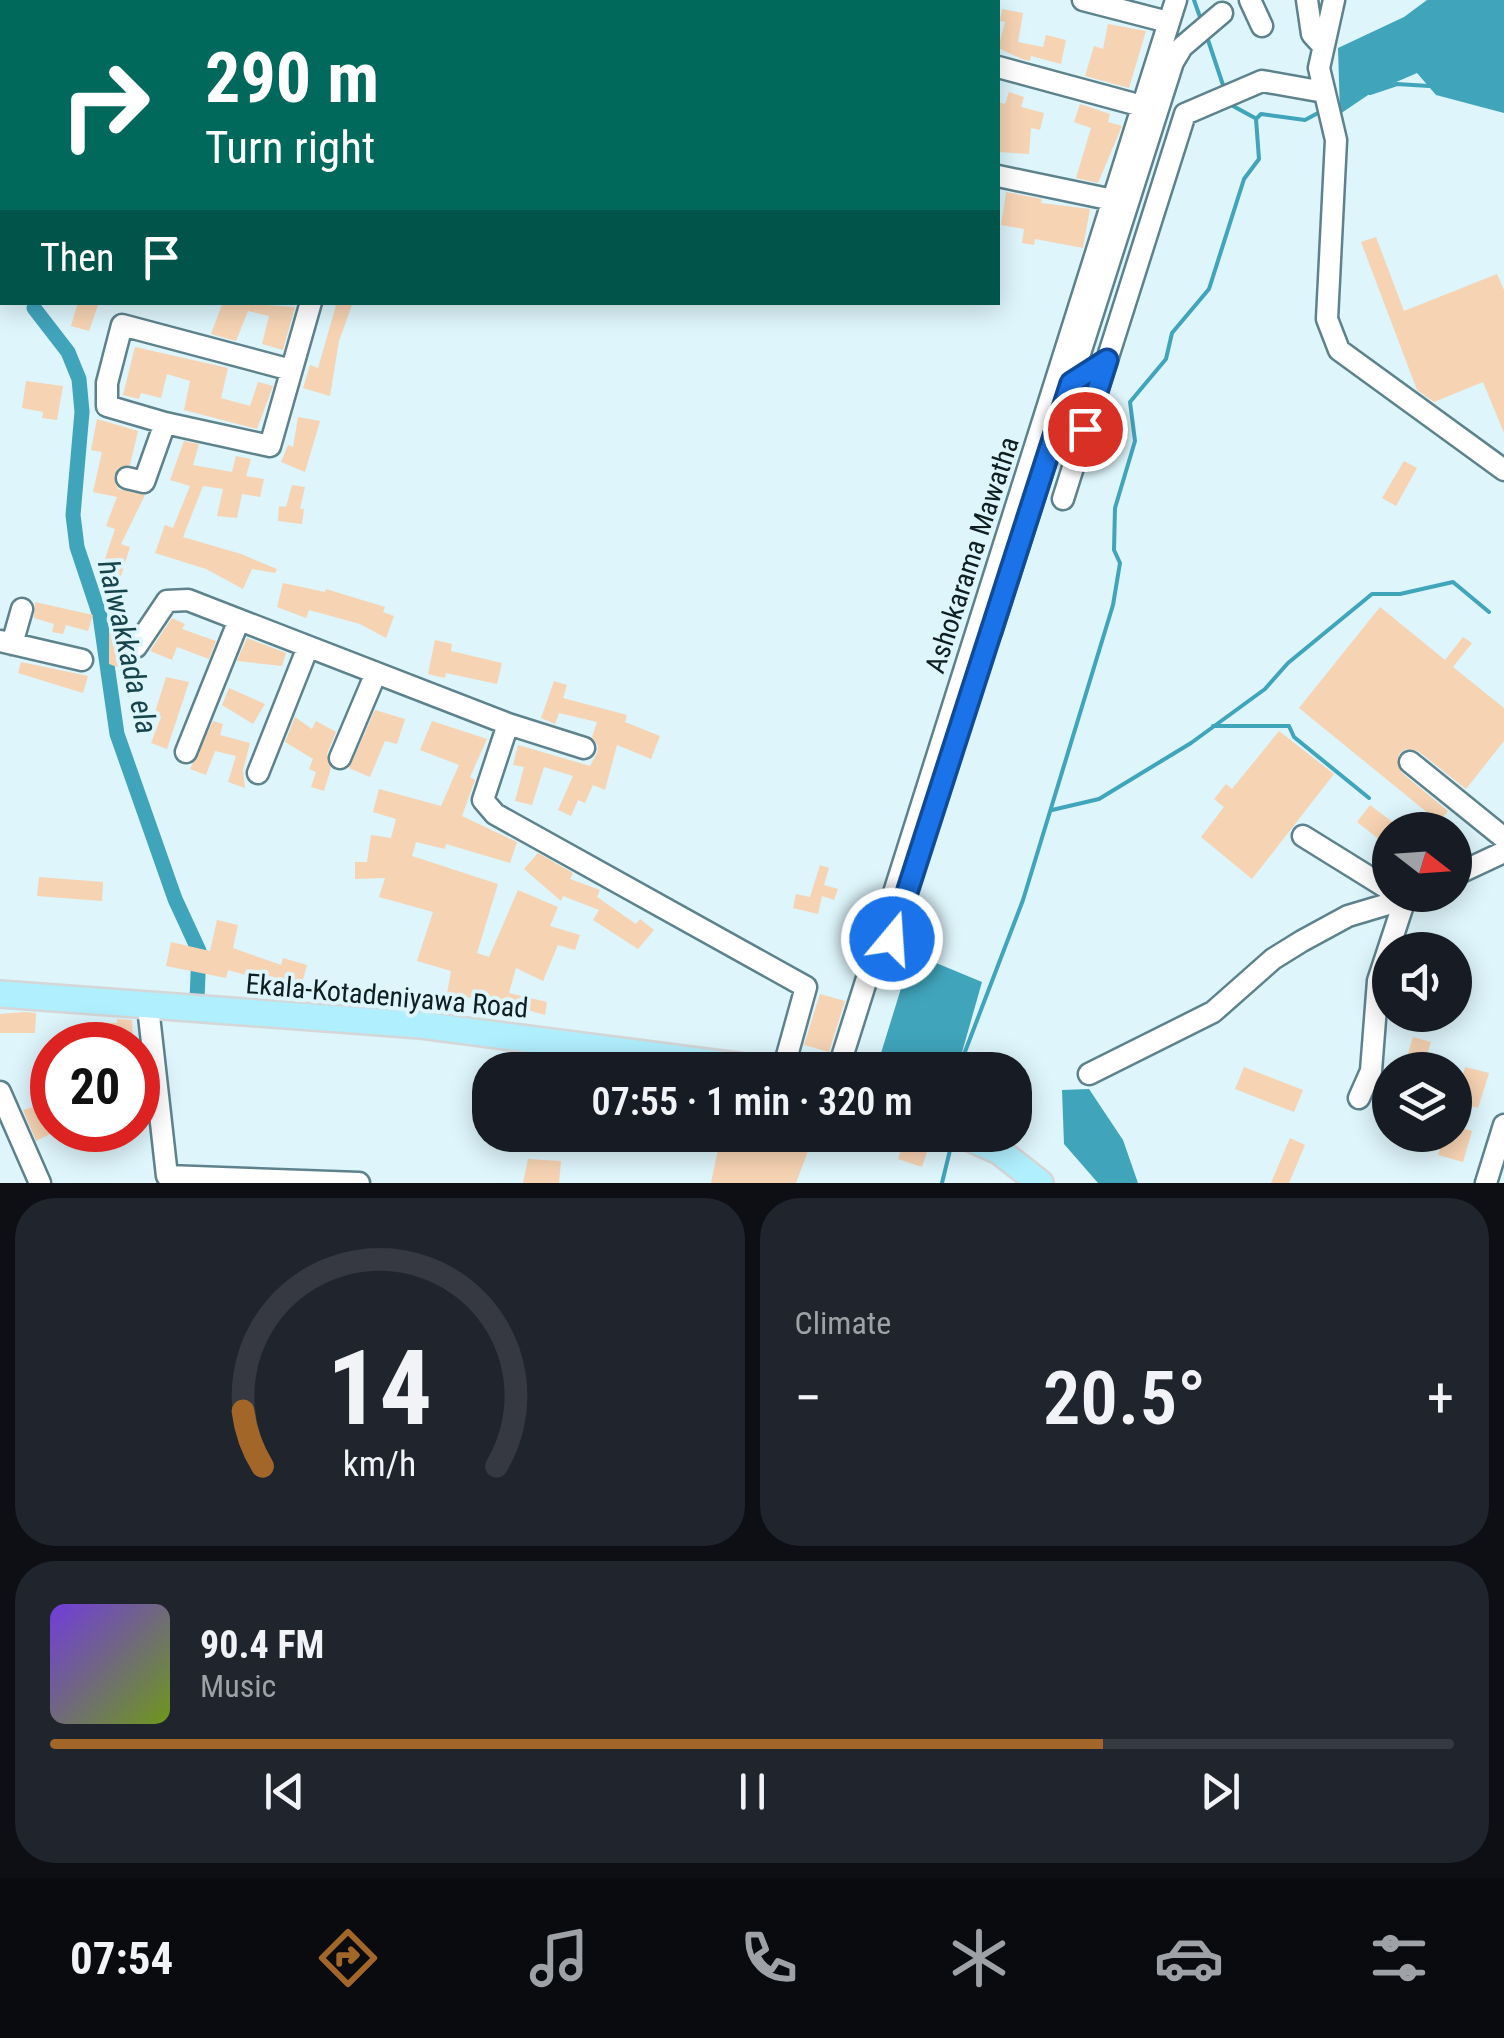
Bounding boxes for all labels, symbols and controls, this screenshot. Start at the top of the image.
text: 290 m [205,37,379,119]
icon: right [40,40,170,170]
text: Turn right [205,121,375,174]
icon: arrive [134,230,189,285]
text: Then [40,236,114,280]
pin [1043,387,1128,472]
icon: arrive [1058,402,1113,457]
street label: Ashokarama Mawatha [918,433,1026,677]
water label: halwakkada ela [91,557,165,737]
north arrow [1372,812,1472,912]
map controls [1372,812,1472,1152]
position arrow [840,887,944,991]
button: sound [1372,932,1472,1032]
street label: Ekala-Kotadeniyawa Road [244,967,530,1025]
speed limit sign: 20 [30,1022,160,1152]
button: layers [1372,1052,1472,1152]
text: 07:55 · 1 min · 320 m [592,1080,912,1124]
text: Climate [795,1304,891,1342]
text: 14 [327,1328,432,1449]
text: 20.5° [1043,1354,1206,1442]
text: − [795,1366,822,1430]
text: + [1427,1366,1454,1430]
text: km/h [343,1443,417,1485]
text: 90.4 FM [200,1623,324,1667]
text: Music [200,1667,276,1705]
icon: previous [257,1764,312,1819]
icon: pause [725,1764,780,1819]
icon: next [1193,1764,1248,1819]
icon: directions [313,1923,383,1993]
icon: music [524,1923,594,1993]
icon: phone [734,1923,804,1993]
icon: climate [944,1923,1014,1993]
icon: car [1154,1923,1224,1993]
icon: filters [1364,1923,1434,1993]
text: 07:54 [70,1932,173,1985]

